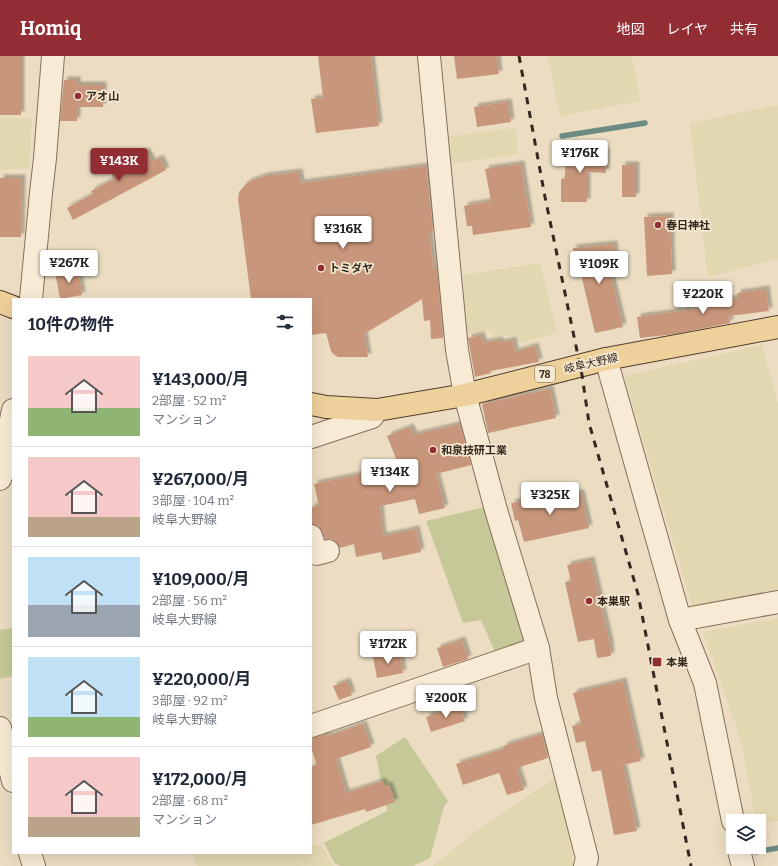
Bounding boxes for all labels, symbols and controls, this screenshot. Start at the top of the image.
text: Homiq [20,17,81,40]
text: 地図 [616,21,644,38]
text: レイヤ [666,21,708,38]
text: 共有 [730,21,758,38]
place label: アオ山 [86,90,119,103]
marker: アオ山 [73,91,83,101]
pin: ¥176K [552,140,608,174]
text: ¥176K [561,145,599,160]
pin: ¥143K [91,148,147,182]
text: ¥143K [99,153,139,168]
pin: ¥316K [315,216,371,250]
place label: 春日神社 [666,219,710,232]
marker: 春日神社 [653,220,663,230]
text: ¥316K [324,221,362,236]
pin: ¥267K [41,250,97,284]
pin: ¥109K [571,251,627,285]
text: ¥267K [49,255,89,270]
text: ¥109K [579,256,619,271]
place label: トミダヤ [329,262,373,275]
marker: トミダヤ [316,263,326,273]
pin: ¥220K [675,281,731,315]
text: ¥220K [682,286,724,301]
icon: filters [274,311,296,333]
text: 10件の物件 [28,314,114,335]
street label: 岐阜大野線 [563,351,619,376]
road number: 78 [535,366,555,382]
text: ¥143,000/月 [152,369,249,390]
icon: home [60,372,108,420]
text: 2部屋 · 52 m² [152,393,226,408]
text: マンション [152,412,217,427]
place label: 和泉技研工業 [441,444,507,457]
marker: 和泉技研工業 [428,445,438,455]
pin: ¥134K [362,459,418,493]
text: ¥134K [370,464,410,479]
text: ¥267,000/月 [152,469,249,490]
icon: home [60,473,108,521]
pin: ¥325K [522,482,578,516]
text: ¥325K [530,487,570,502]
text: 3部屋 · 104 m² [152,493,234,508]
text: 岐阜大野線 [152,512,217,527]
text: ¥109,000/月 [152,569,250,590]
icon: home [60,573,108,621]
text: 2部屋 · 56 m² [152,593,227,608]
place label: 本巣駅 [597,595,630,608]
marker: 本巣駅 [584,596,594,606]
text: 岐阜大野線 [152,612,217,627]
pin: ¥172K [360,631,416,665]
text: ¥172K [369,636,407,651]
marker: 本巣 [651,656,663,668]
place label: 本巣 [666,656,688,669]
text: ¥220,000/月 [152,669,252,690]
icon: home [60,673,108,721]
pin: ¥200K [418,685,474,719]
text: ¥200K [425,690,467,705]
text: 3部屋 · 92 m² [152,693,228,708]
text: 岐阜大野線 [152,712,217,727]
text: ¥172,000/月 [152,769,248,790]
icon: home [60,773,108,821]
text: 2部屋 · 68 m² [152,793,228,808]
text: マンション [152,812,217,827]
map controls [726,814,766,854]
button: layers [726,814,766,854]

